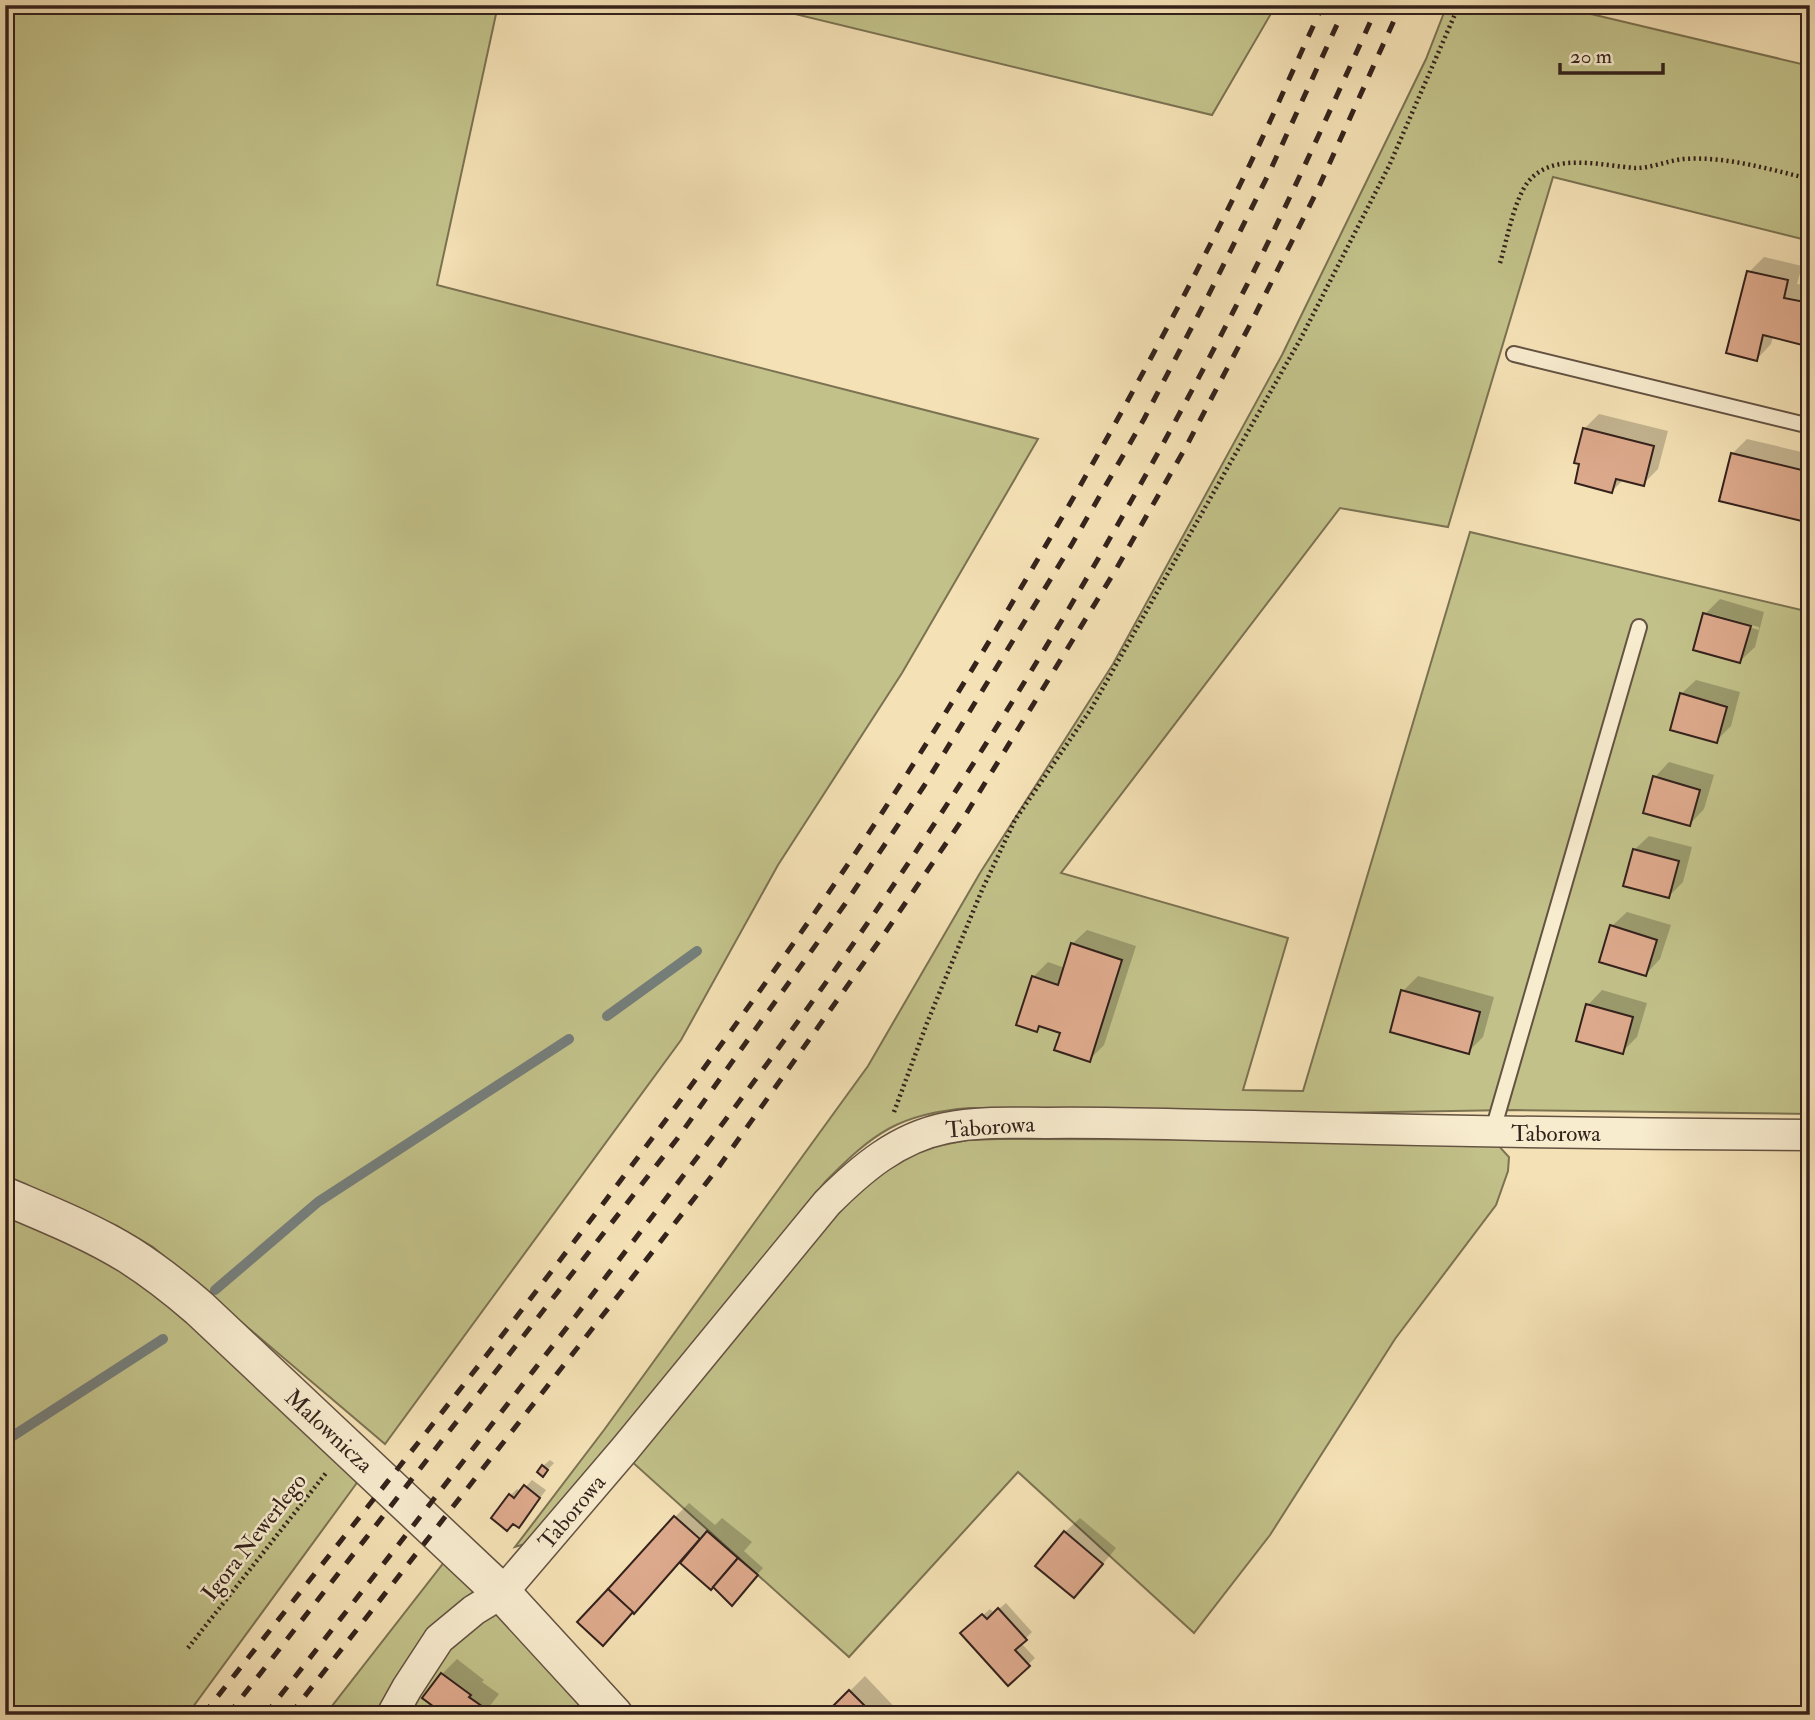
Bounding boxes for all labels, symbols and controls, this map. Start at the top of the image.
scale bar [1560,32,1663,76]
text: 20 m [1570,43,1612,70]
street label: Taborowa [944,1109,1036,1145]
street label: Taborowa [1511,1119,1601,1148]
street label: Malownicza [279,1383,380,1480]
street label: Igora Newerlego [195,1467,313,1607]
street label: Taborowa [532,1468,612,1556]

